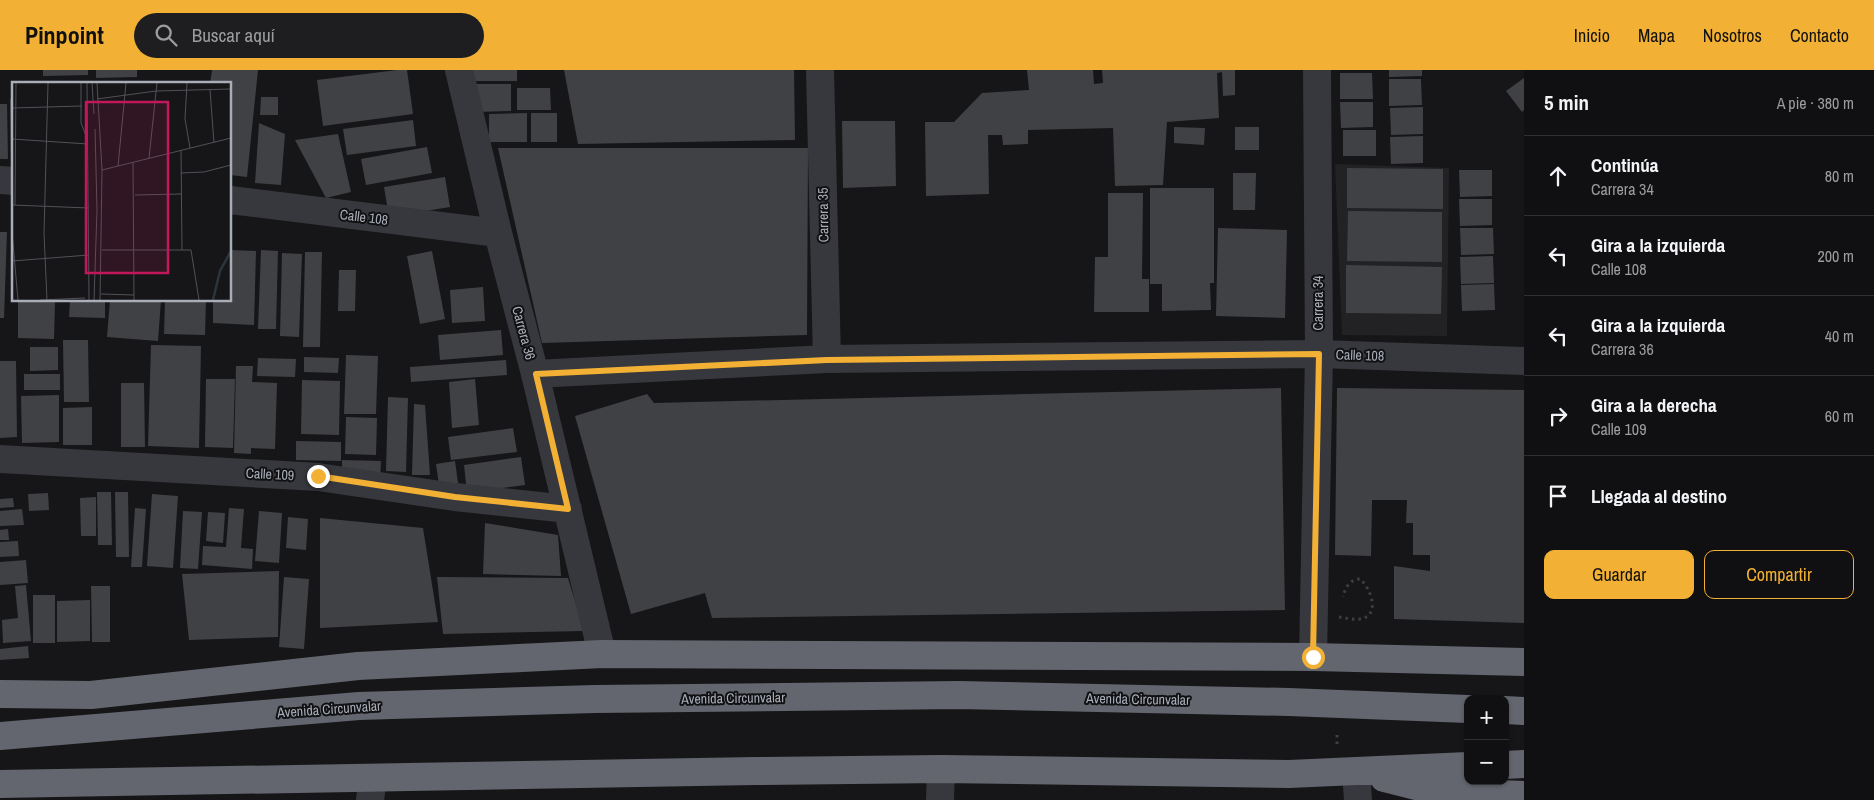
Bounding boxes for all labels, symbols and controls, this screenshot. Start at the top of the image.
search box [134,13,484,58]
text: Pinpoint [25,19,104,51]
icon: search [152,21,180,49]
text: Buscar aquí [192,22,275,48]
text: Inicio [1574,23,1610,48]
text: Mapa [1638,23,1675,48]
text: Nosotros [1703,23,1762,48]
text: Contacto [1790,23,1849,48]
inset map [12,82,231,301]
text: 5 min [1544,88,1589,117]
text: A pie · 380 m [1777,92,1854,114]
text: Continúa [1591,152,1659,178]
icon: ahead [1544,162,1572,190]
text: 80 m [1825,165,1854,187]
text: Carrera 34 [1591,178,1654,200]
street label: Carrera 35 [814,187,832,243]
street label: Calle 108 [339,205,389,229]
text: Gira a la izquierda [1591,232,1725,258]
icon: left [1544,242,1572,270]
text: 200 m [1818,245,1854,267]
text: Calle 108 [1591,258,1646,280]
street label: Carrera 34 [1309,275,1327,330]
street label: Carrera 36 [508,304,540,362]
text: Gira a la izquierda [1591,312,1725,338]
icon: left [1544,322,1572,350]
text: 40 m [1825,325,1854,347]
text: Carrera 36 [1591,338,1654,360]
street label: Calle 108 [1335,345,1385,365]
text: Gira a la derecha [1591,392,1717,418]
icon: right [1544,402,1572,430]
text: 60 m [1825,405,1854,427]
text: Calle 109 [1591,418,1646,440]
street label: Calle 109 [245,464,295,484]
route end [307,465,330,488]
icon: arrive [1544,482,1572,510]
text: Llegada al destino [1591,483,1727,509]
button: Guardar [1544,550,1694,599]
button: Compartir [1704,550,1854,599]
route start [1302,646,1325,669]
street label: Avenida Circunvalar [680,688,785,708]
street label: Avenida Circunvalar [1085,689,1190,709]
map controls [1464,695,1509,785]
button: + [1464,695,1509,740]
street label: Avenida Circunvalar [276,696,382,722]
button: − [1464,740,1509,785]

